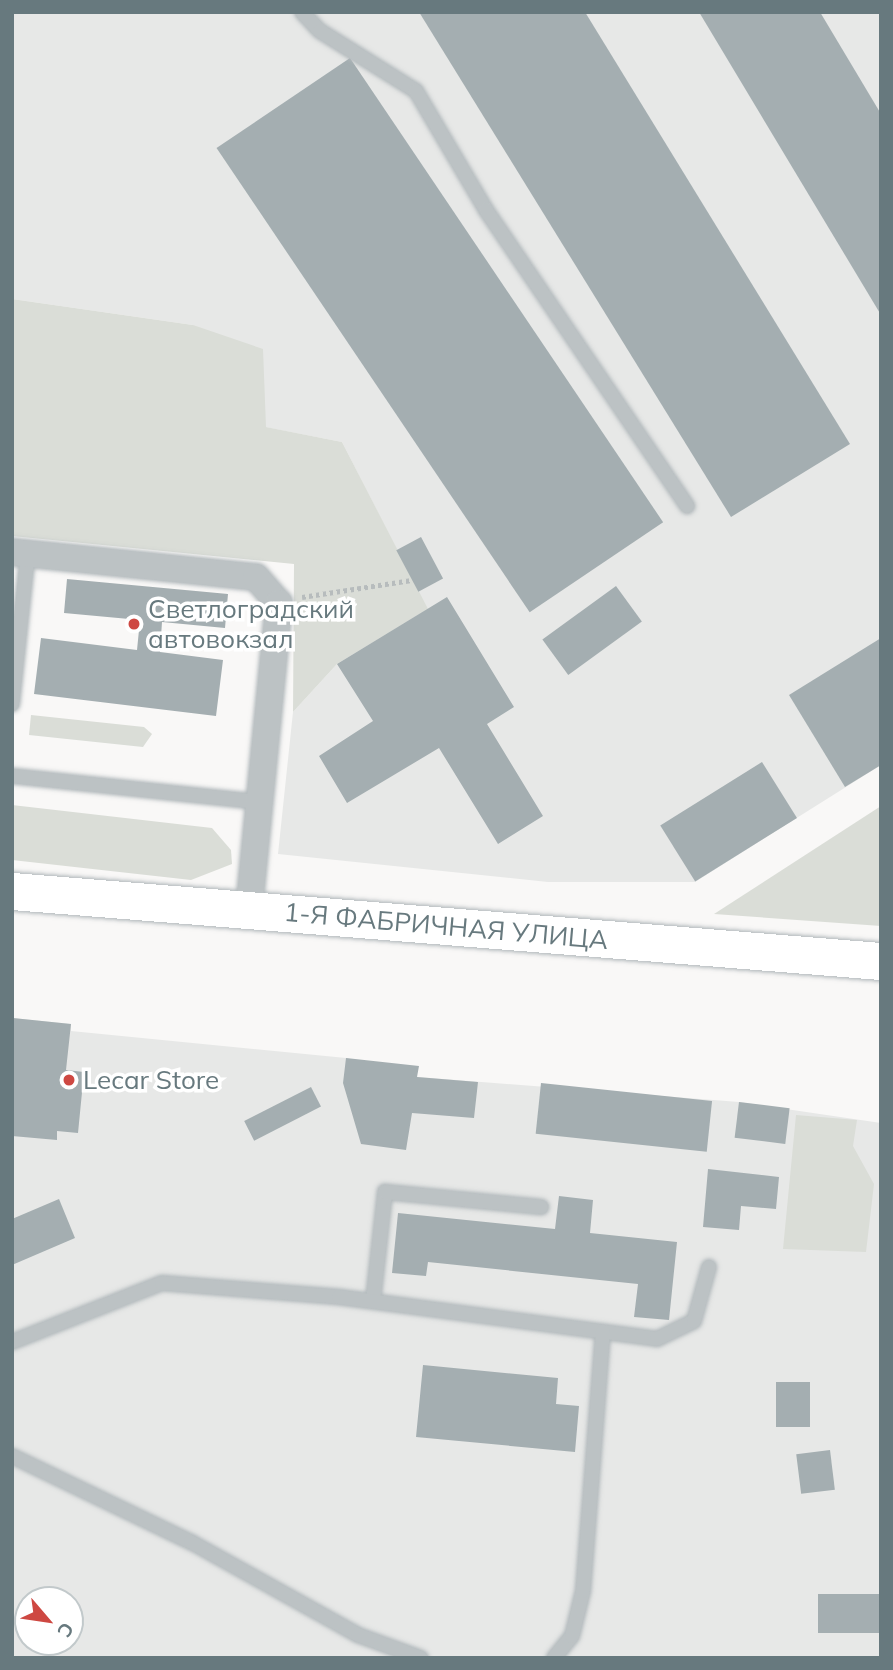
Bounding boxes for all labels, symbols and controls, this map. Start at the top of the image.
place label: Светлоградский автовокзал [148,593,354,654]
marker: Светлоградский автовокзал [126,616,142,632]
street label: 1-Я ФАБРИЧНАЯ УЛИЦА [283,896,609,956]
place label: Lecar Store [83,1064,219,1096]
marker: Lecar Store [61,1072,77,1088]
north arrow [14,1586,84,1656]
text: С [52,1619,79,1642]

